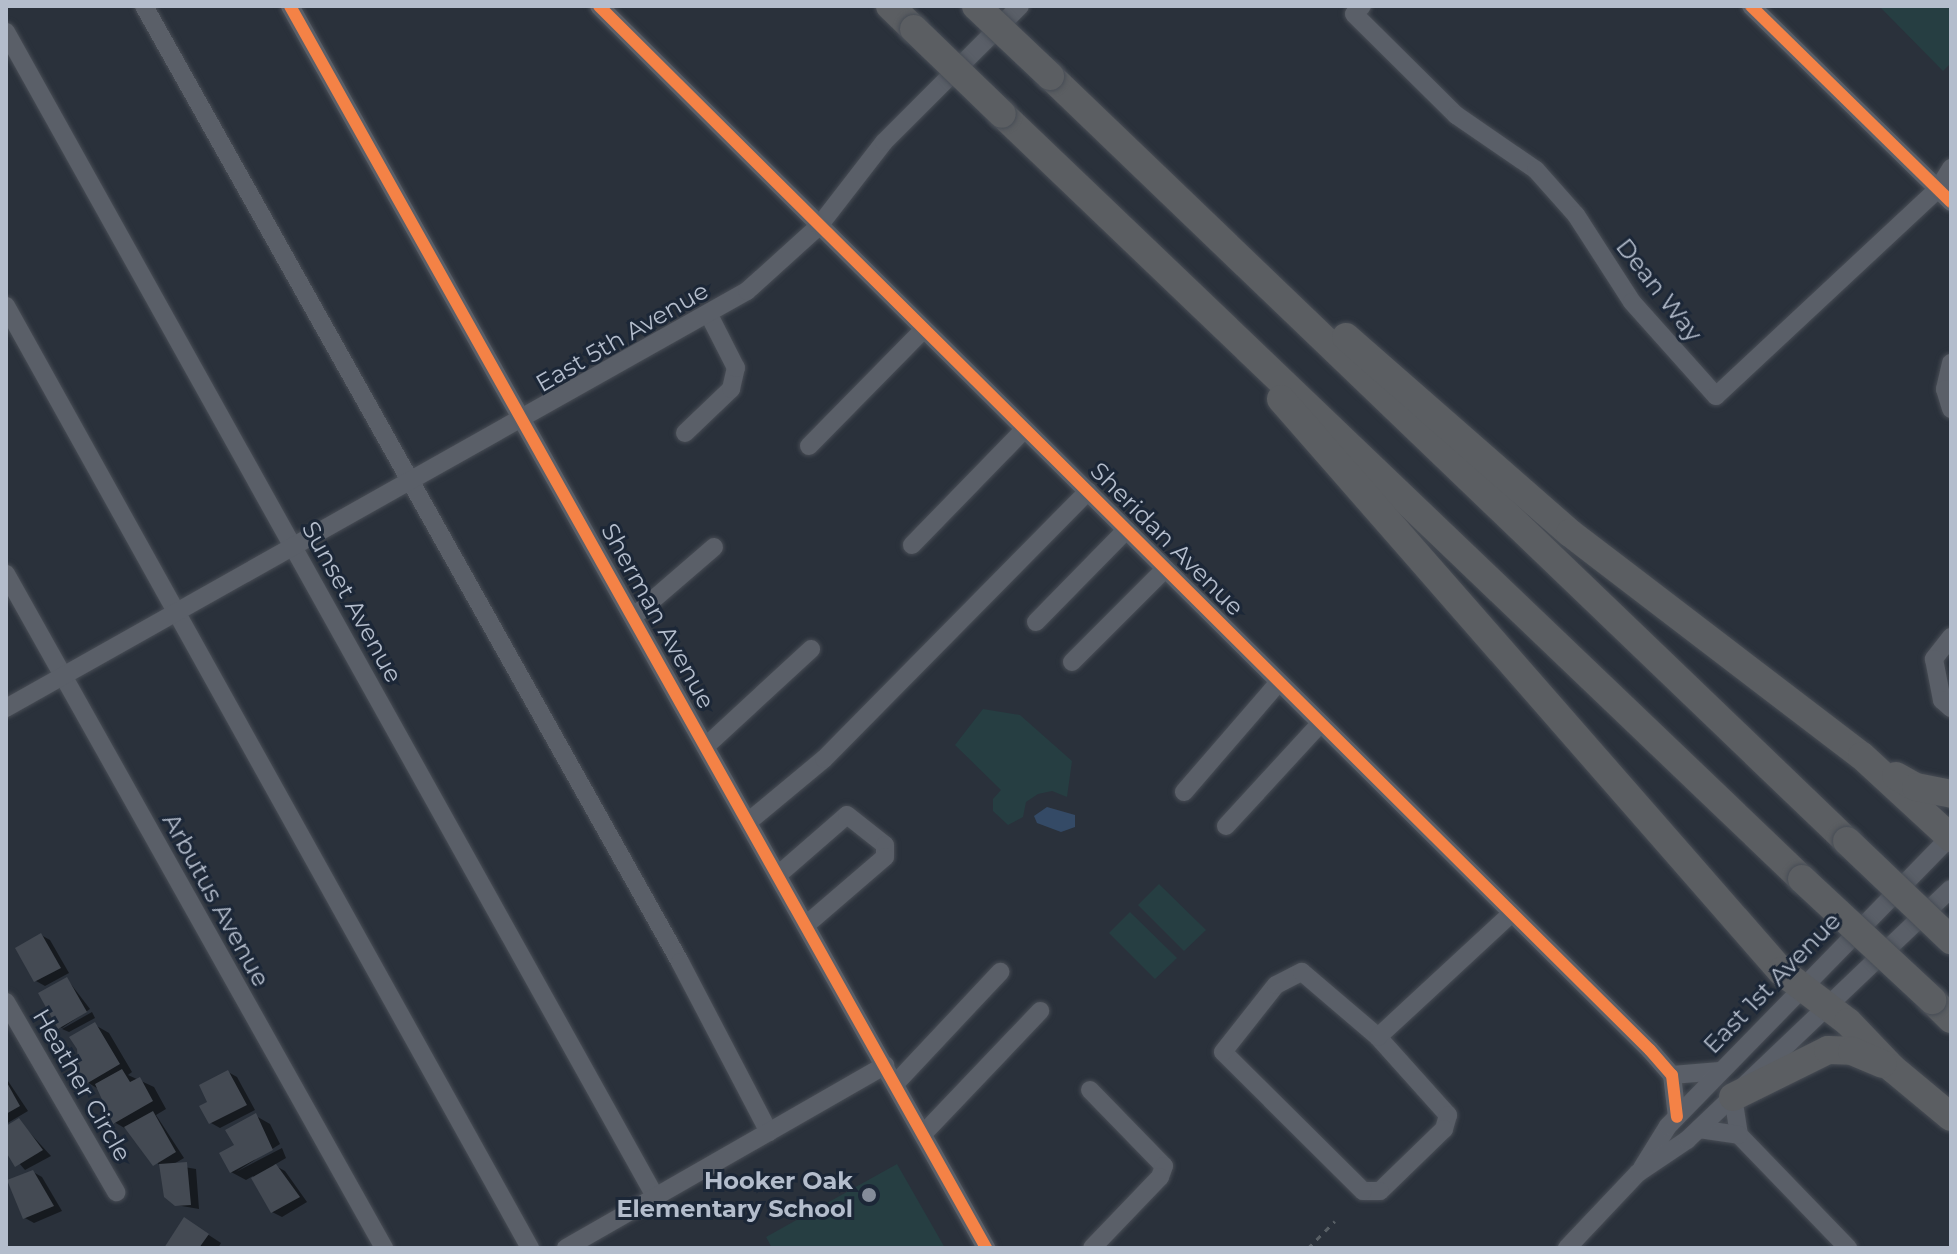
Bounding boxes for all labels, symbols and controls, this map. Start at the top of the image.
street label: Dean Way [1610,233,1708,347]
street label: East 5th Avenue [531,276,713,398]
street label: Sheridan Avenue [1084,456,1250,622]
street label: Sunset Avenue [296,516,408,688]
street label: Sherman Avenue [595,518,721,714]
street label: Arbutus Avenue [157,808,275,992]
street label: East 1st Avenue [1697,907,1847,1059]
street label: Heather Circle [27,1004,137,1166]
place label: Hooker Oak Elementary School [616,1167,853,1223]
marker: Hooker Oak Elementary School [860,1186,878,1204]

